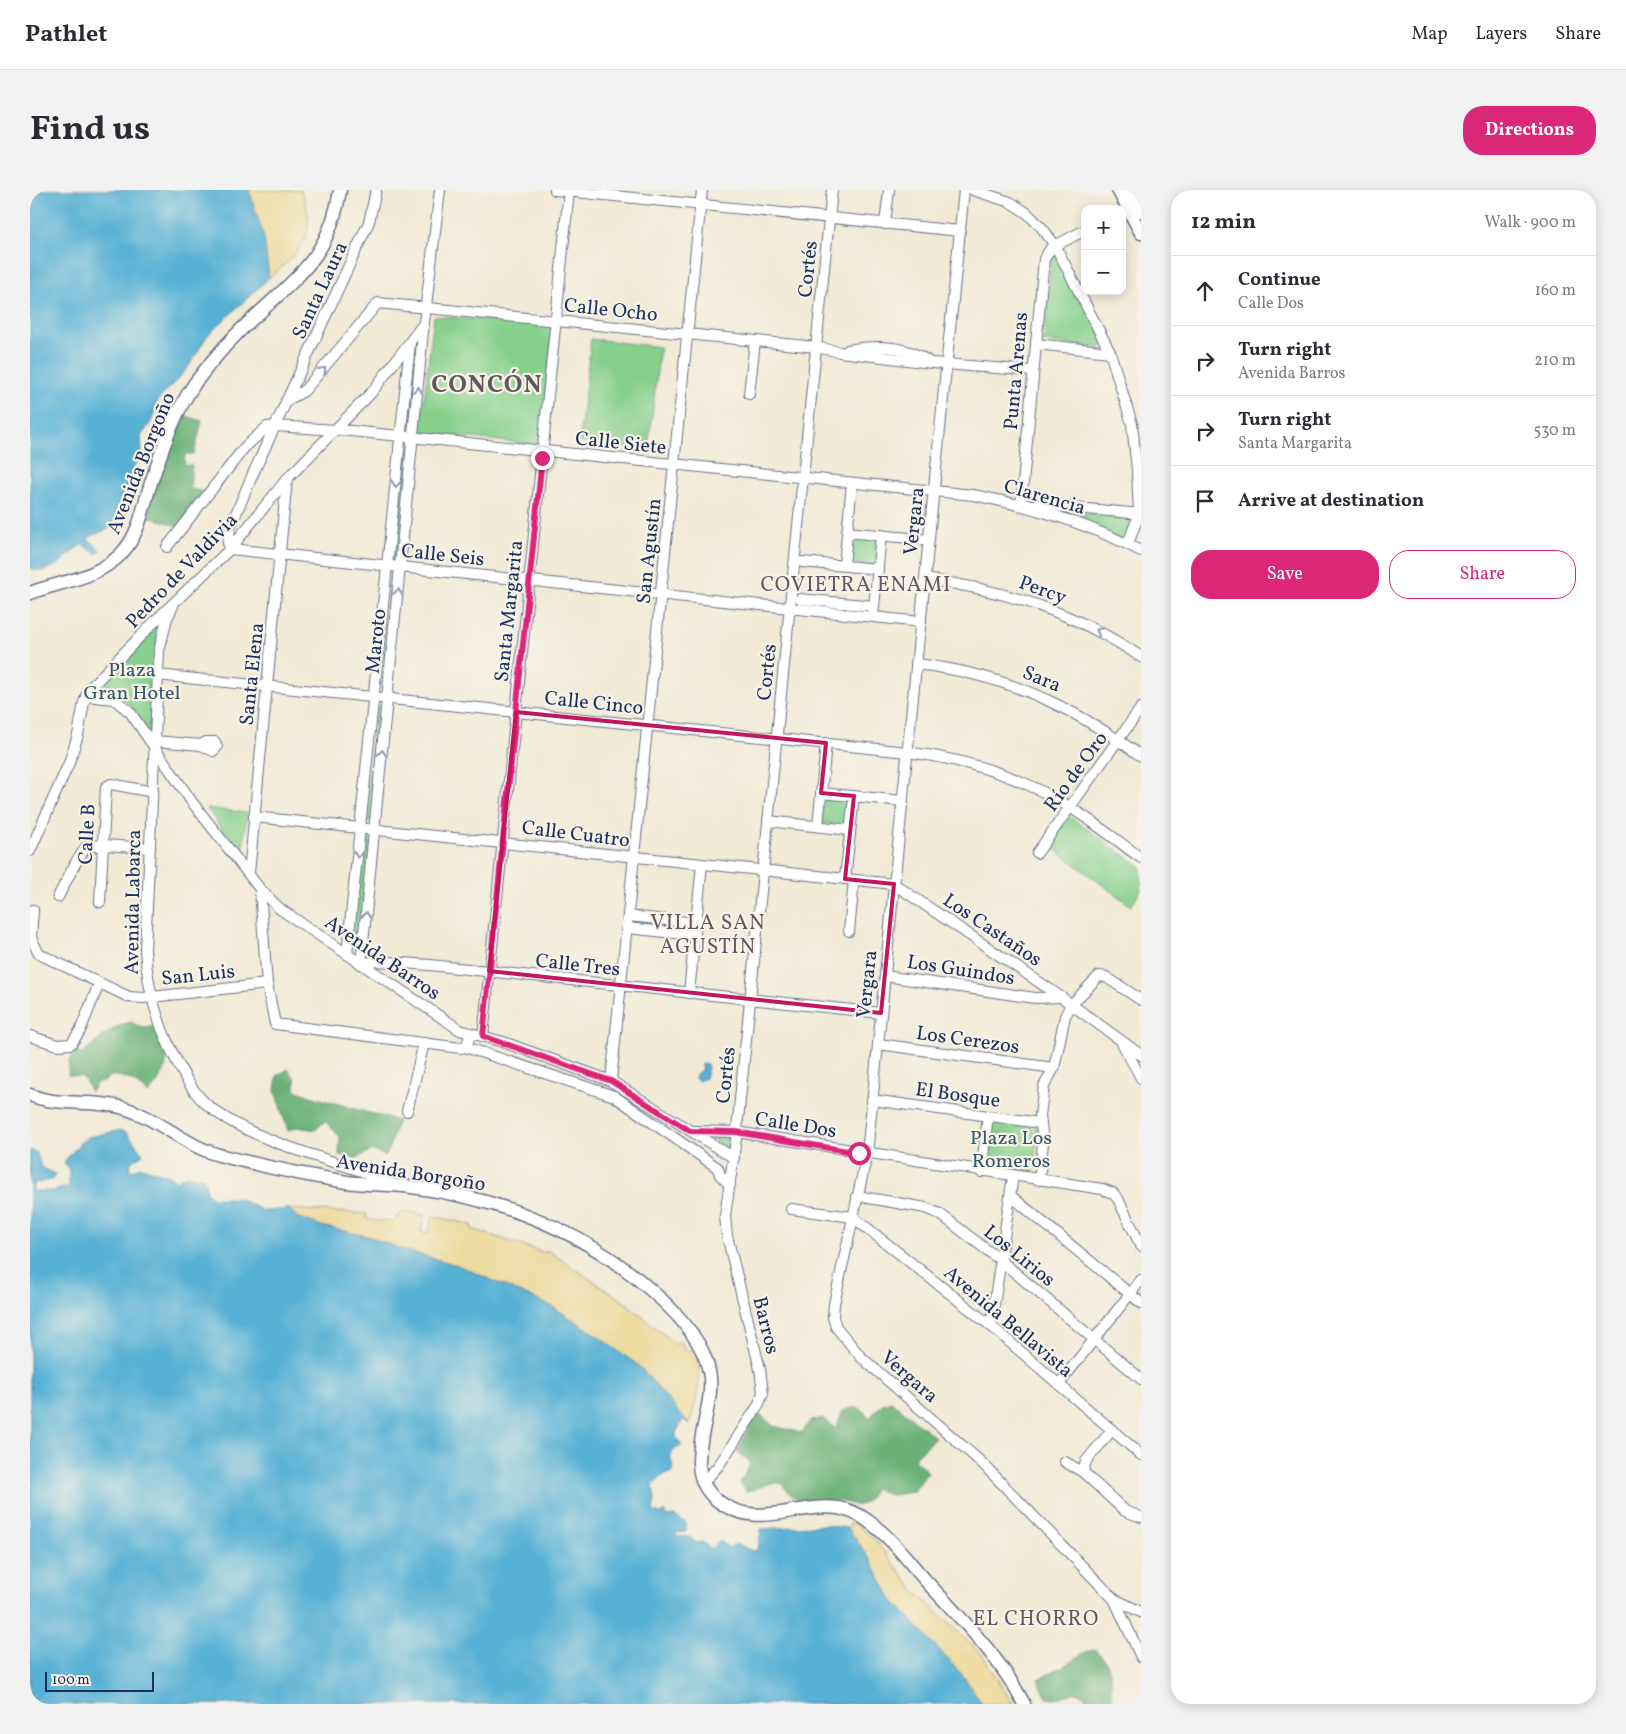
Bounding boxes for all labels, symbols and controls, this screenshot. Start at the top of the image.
text: Pathlet [25,18,107,52]
text: Map [1411,22,1447,47]
text: Layers [1475,22,1527,47]
text: Share [1555,22,1601,47]
text: Find us [30,106,150,154]
button: Directions [1463,106,1596,155]
map controls [1081,205,1126,295]
button: + [1081,205,1126,250]
text: 12 min [1191,208,1256,237]
text: Walk · 900 m [1485,212,1576,234]
street label: Santa Laura [286,237,356,344]
street label: Cortés [792,239,826,299]
button: − [1081,250,1126,295]
text: Continue [1238,267,1321,293]
icon: ahead [1191,277,1219,305]
text: 160 m [1535,280,1576,302]
street label: Calle Ocho [563,292,659,330]
text: Calle Dos [1238,293,1304,315]
street label: Punta Arenas [998,311,1036,431]
text: Turn right [1238,337,1331,363]
icon: right [1191,347,1219,375]
text: 210 m [1534,350,1576,372]
text: Avenida Barros [1238,363,1345,385]
one-way arrow [317,367,325,376]
district label: CONCÓN [431,368,543,403]
one-way arrow [412,386,423,394]
street label: Avenida Borgoño [101,389,183,539]
text: Turn right [1238,407,1331,433]
icon: right [1191,417,1219,445]
text: 530 m [1533,420,1576,442]
street label: Calle Siete [574,425,668,463]
text: Santa Margarita [1238,433,1352,455]
route end [531,447,554,470]
street label: Clarencia [1000,473,1089,523]
one-way arrow [391,481,402,489]
street label: Vergara [898,486,932,557]
icon: arrive [1191,487,1219,515]
text: Arrive at destination [1238,488,1424,514]
street label: San Agustín [631,497,669,605]
street label: Pedro de Valdivia [120,507,245,635]
street label: Calle Seis [400,538,486,574]
street label: Santa Margarita [489,539,531,684]
button: Save [1191,550,1379,599]
button: Share [1389,550,1576,599]
street label: Percy [1015,569,1070,612]
district label: COVIETRA ENAMI [761,571,951,600]
one-way arrow [392,587,403,595]
street label: Maroto [360,607,394,675]
street label: Santa Elena [234,621,272,727]
one-way arrow [1096,627,1105,637]
street label: Cortés [751,642,785,702]
park label: Plaza Gran Hotel [84,657,180,708]
street label: Sara [1018,660,1065,700]
street label: Calle Cinco [543,685,645,723]
street label: Río de Oro [1038,726,1115,818]
one-way arrow [376,749,387,757]
street label: Calle B [72,803,104,865]
street label: Calle Cuatro [520,814,631,855]
street label: Avenida Labarca [119,829,149,975]
one-way arrow [353,851,364,859]
street label: Los Castaños [937,887,1047,974]
street label: Avenida Barros [318,909,445,1008]
district label: VILLA SAN AGUSTÍN [650,909,766,962]
one-way arrow [360,911,371,919]
street label: Calle Tres [534,948,622,984]
street label: Vergara [851,949,885,1020]
street label: Los Guindos [905,949,1017,993]
street label: San Luis [160,958,236,994]
street label: Los Cerezos [914,1020,1021,1062]
street label: Cortés [710,1045,744,1105]
street label: El Bosque [914,1076,1002,1116]
street label: Calle Dos [753,1106,839,1146]
park label: Plaza Los Romeros [970,1125,1052,1176]
route start [848,1142,871,1165]
street label: Avenida Borgoño [334,1148,487,1200]
street label: Los Lirios [977,1219,1061,1294]
street label: Avenida Bellavista [937,1260,1079,1385]
street label: Barros [744,1294,786,1357]
street label: Vergara [874,1345,944,1410]
district label: EL CHORRO [973,1605,1099,1634]
scale bar [45,1669,154,1692]
text: 100 m [52,1671,90,1690]

